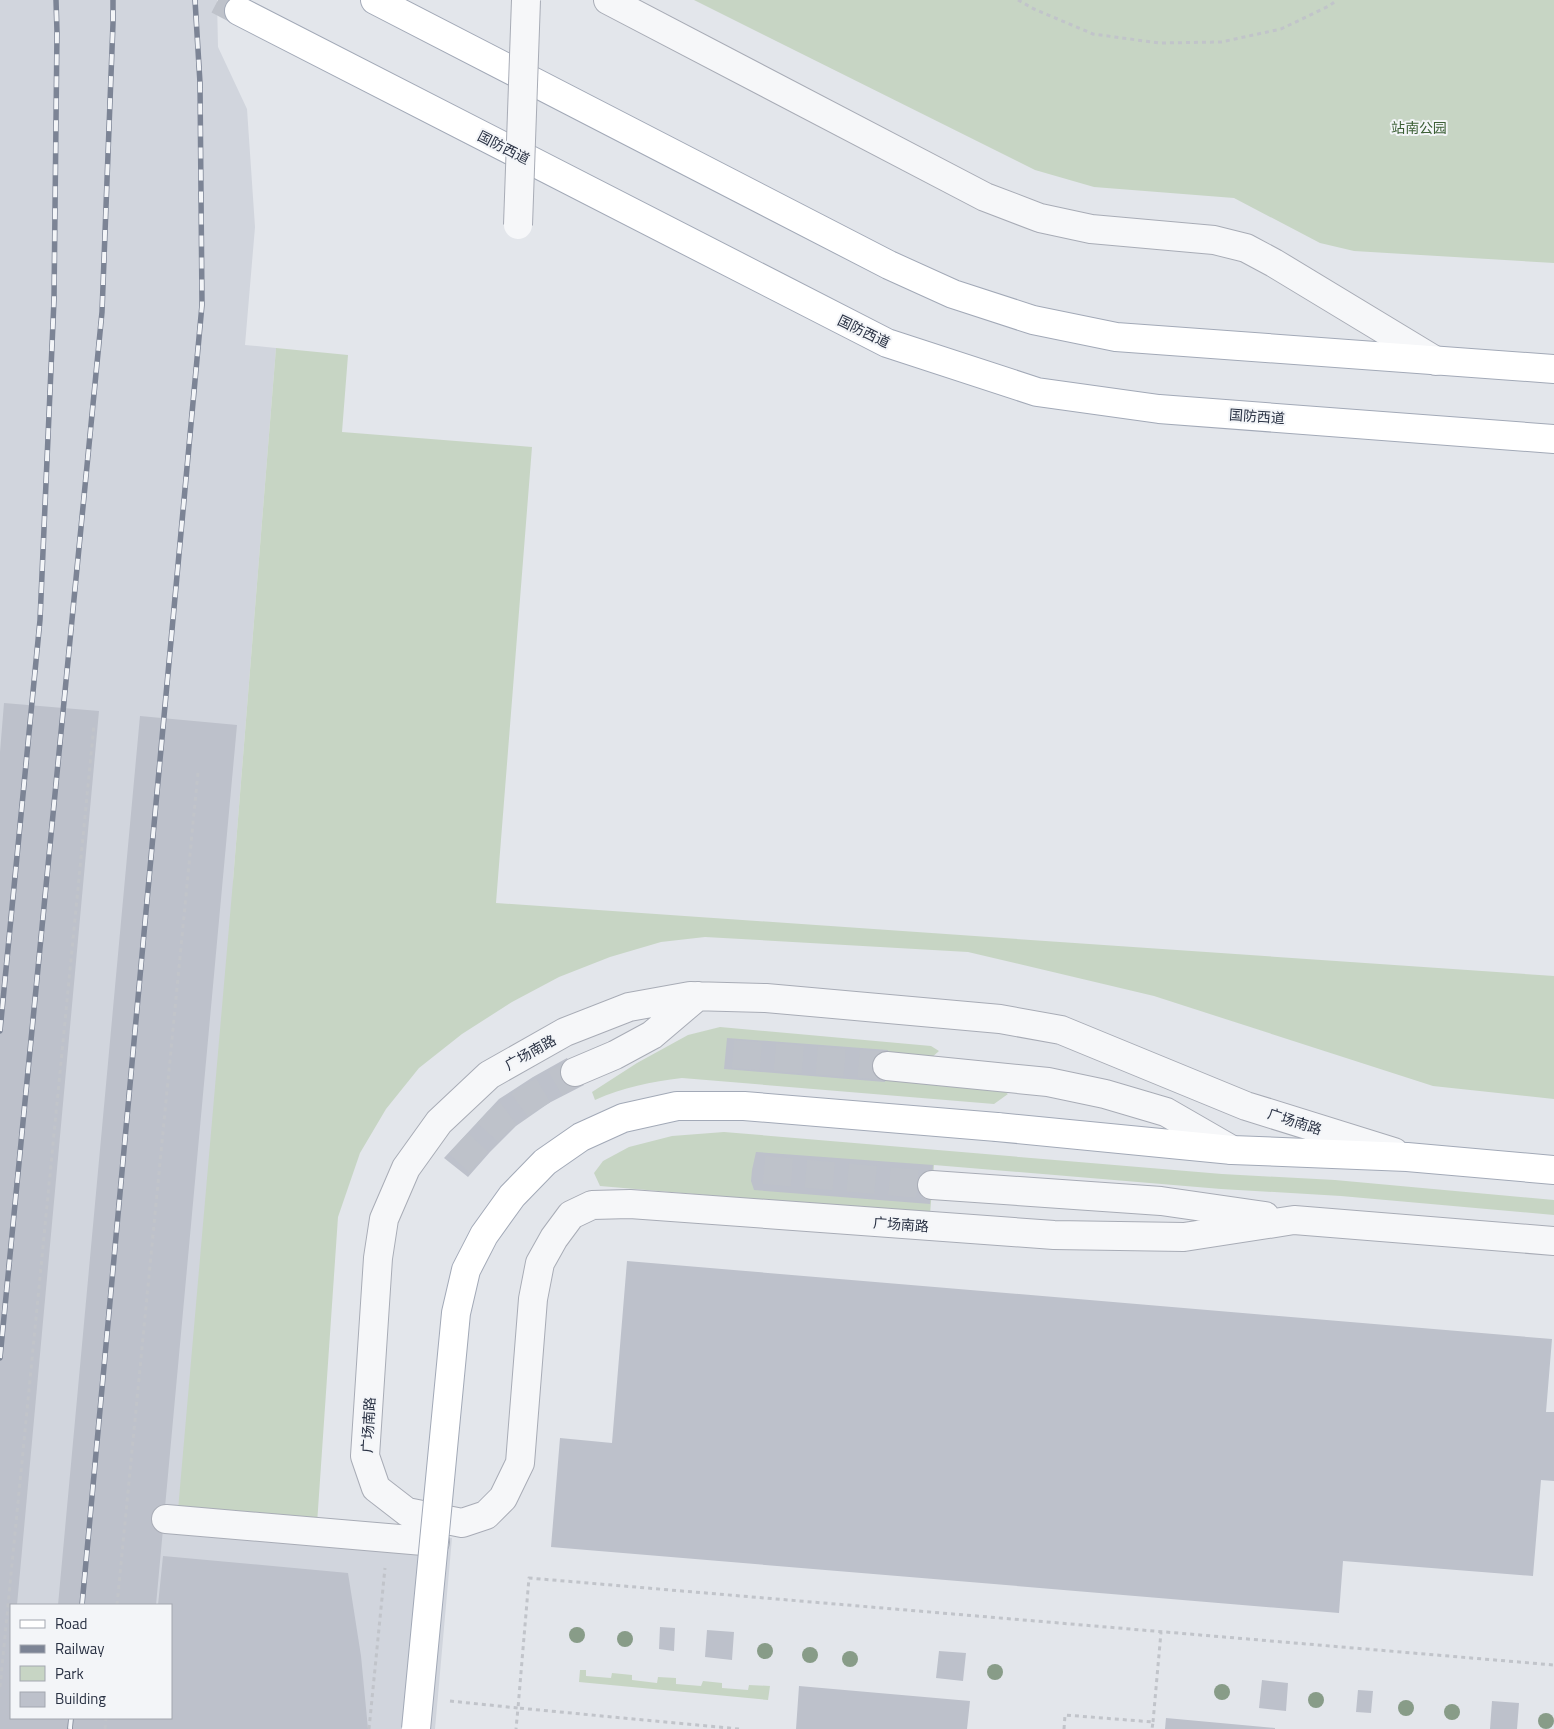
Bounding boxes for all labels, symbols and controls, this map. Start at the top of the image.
park label: 站南公园 [1391,117,1447,138]
street label: 国防西道 [474,125,534,169]
street label: 国防西道 [834,309,894,353]
street label: 国防西道 [1228,404,1286,428]
street label: 广场南路 [500,1029,560,1075]
street label: 广场南路 [1265,1102,1325,1140]
street label: 广场南路 [872,1212,930,1236]
street label: 广场南路 [356,1396,380,1454]
legend [10,1604,172,1719]
text: Road [55,1612,87,1635]
text: Railway [55,1637,105,1660]
text: Park [55,1662,84,1685]
text: Building [55,1687,106,1710]

